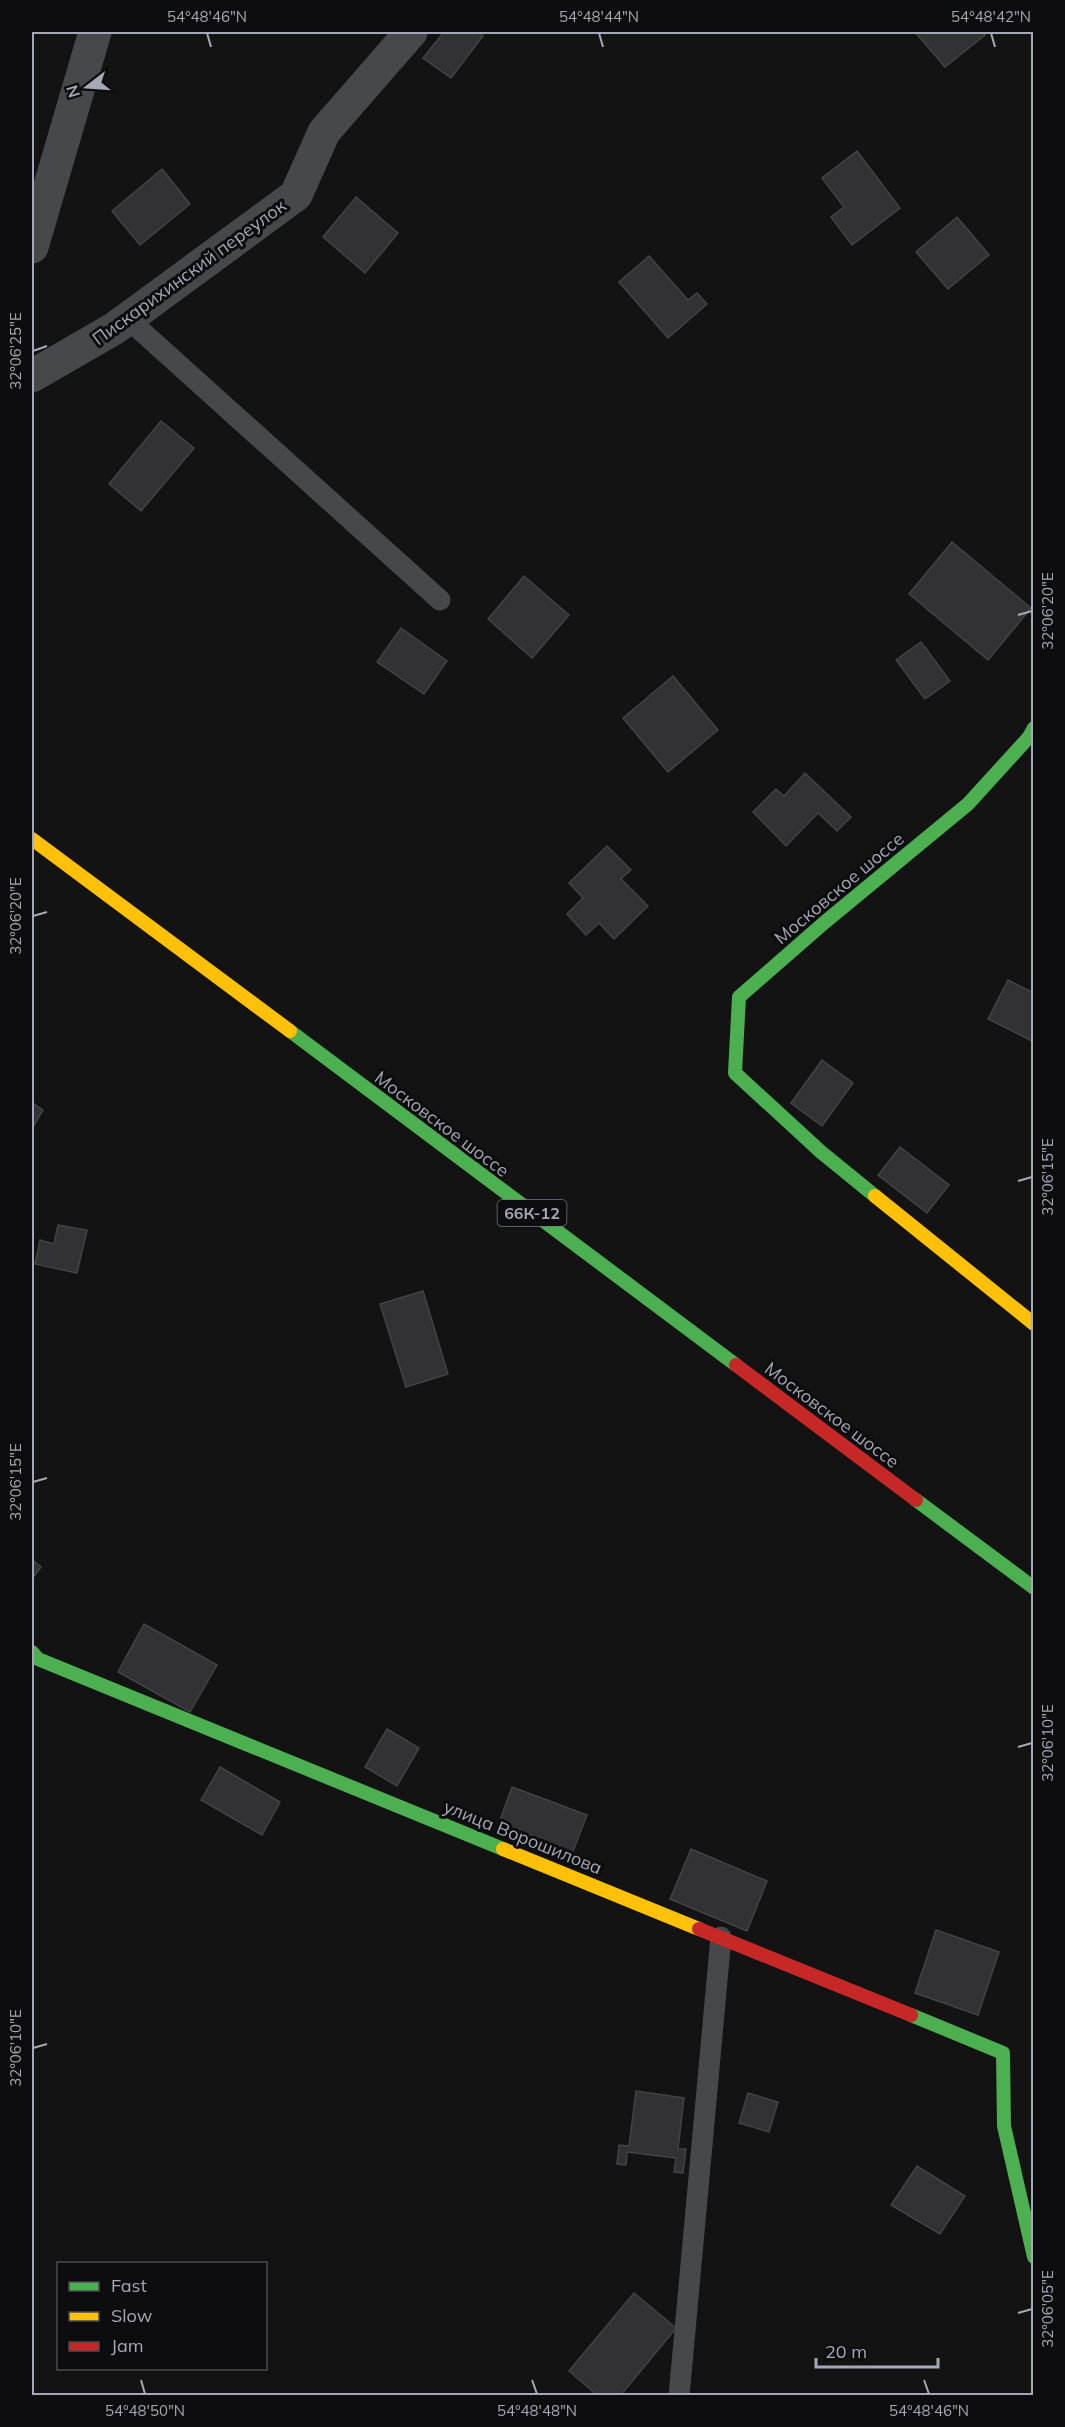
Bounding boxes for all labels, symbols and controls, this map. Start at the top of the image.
text: 54°48'46"N [167,7,247,26]
text: 54°48'44"N [559,7,639,26]
text: 54°48'42"N [951,7,1031,26]
north arrow [57,57,117,117]
text: N [61,83,84,100]
street label: Пискарихинский переулок [88,194,290,350]
text: 32°06'25"E [6,312,25,390]
text: 32°06'20"E [1038,572,1057,650]
street label: Московское шоссе [769,827,909,949]
text: 32°06'20"E [6,877,25,955]
street label: Московское шоссе [370,1066,514,1182]
text: 32°06'15"E [1038,1138,1057,1216]
road number: 66К-12 [498,1200,566,1226]
street label: Московское шоссе [760,1357,904,1473]
text: 32°06'15"E [6,1443,25,1521]
text: 32°06'10"E [1038,1704,1057,1782]
street label: улица Ворошилова [440,1795,606,1879]
text: 32°06'10"E [6,2009,25,2087]
legend [57,2262,267,2370]
text: 32°06'05"E [1038,2270,1057,2348]
text: Fast [111,2274,147,2297]
text: Slow [111,2304,153,2327]
scale bar [816,2331,938,2369]
text: Jam [111,2334,144,2357]
text: 20 m [825,2340,867,2363]
text: 54°48'50"N [105,2401,185,2420]
text: 54°48'48"N [497,2401,577,2420]
text: 54°48'46"N [889,2401,969,2420]

